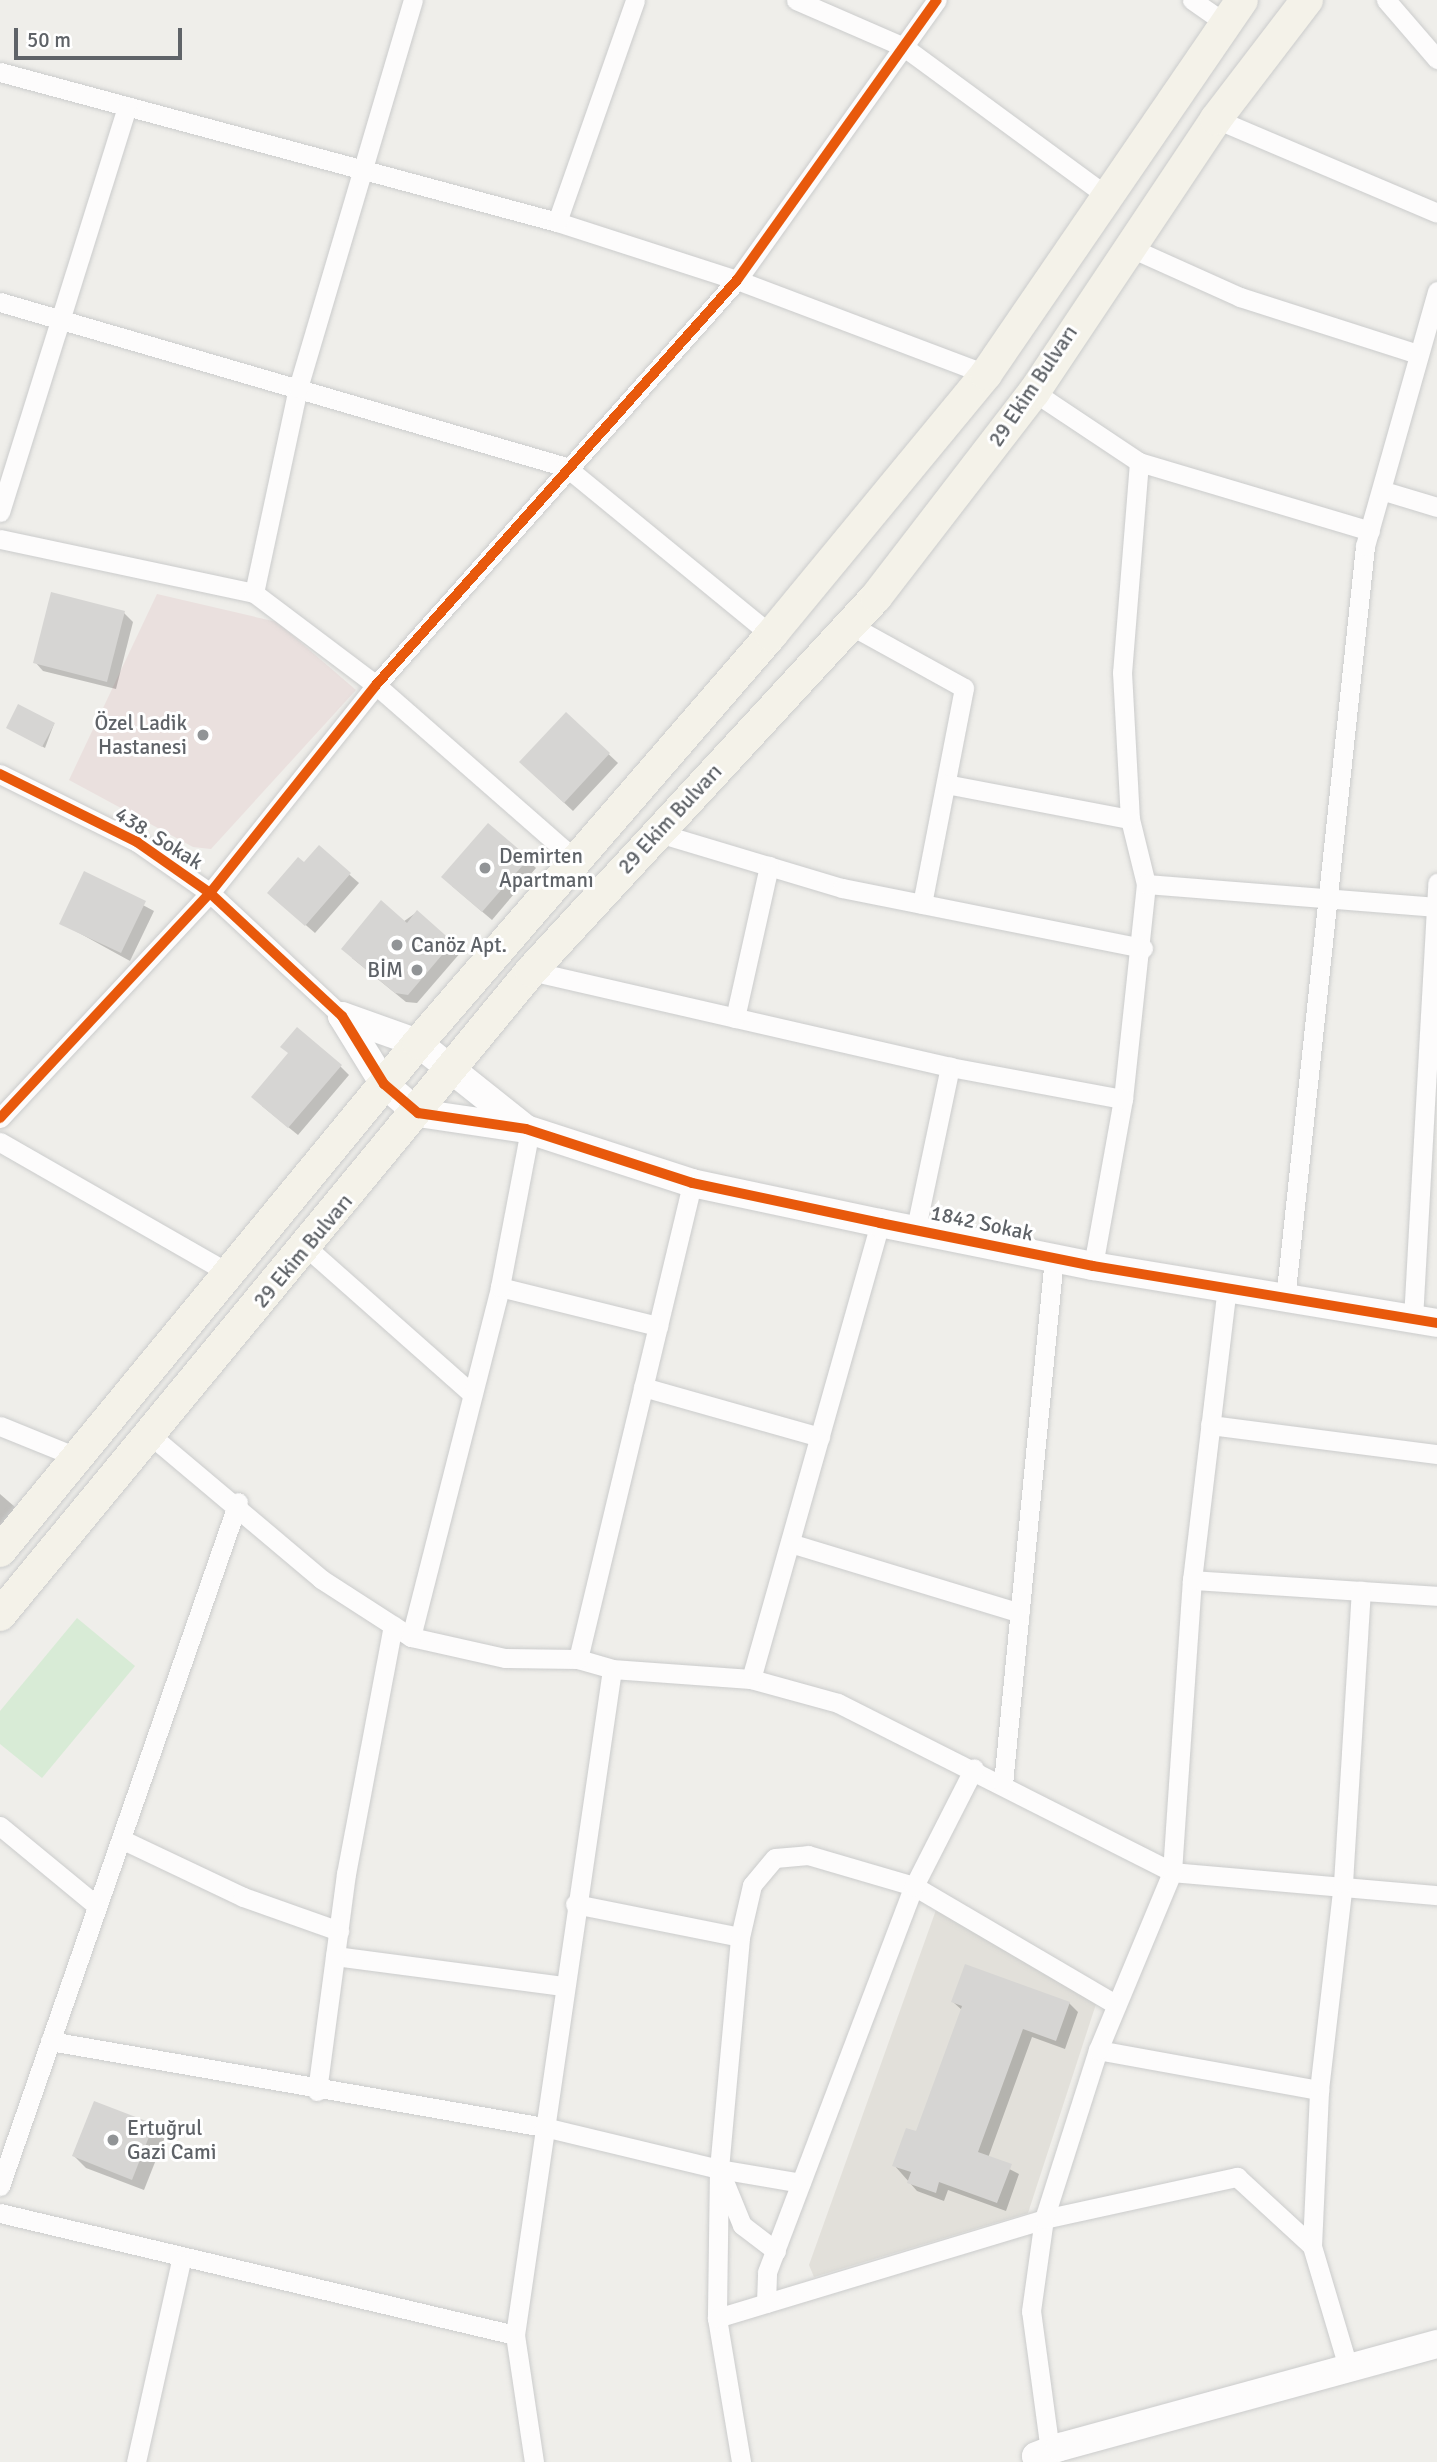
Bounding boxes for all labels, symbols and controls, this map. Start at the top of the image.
scale bar [18,14,186,58]
text: 50 m [27,27,71,53]
street label: 29 Ekim Bulvarı [983,321,1083,451]
place label: Özel Ladik Hastanesi [95,710,187,760]
marker: Özel Ladik Hastanesi [193,725,213,745]
street label: 29 Ekim Bulvarı [613,759,727,879]
street label: 438. Sokak [111,801,207,875]
place label: Demirten Apartmanı [499,843,594,893]
marker: Demirten Apartmanı [477,860,493,876]
place label: Canöz Apt. [411,932,507,958]
marker: Canöz Apt. [389,937,405,953]
place label: BİM [367,957,403,983]
marker: BİM [409,962,425,978]
street label: 29 Ekim Bulvarı [248,1189,358,1313]
street label: 1842 Sokak [928,1200,1036,1246]
place label: Ertuğrul Gazi Cami [127,2115,216,2165]
marker: Ertuğrul Gazi Cami [105,2132,121,2148]

